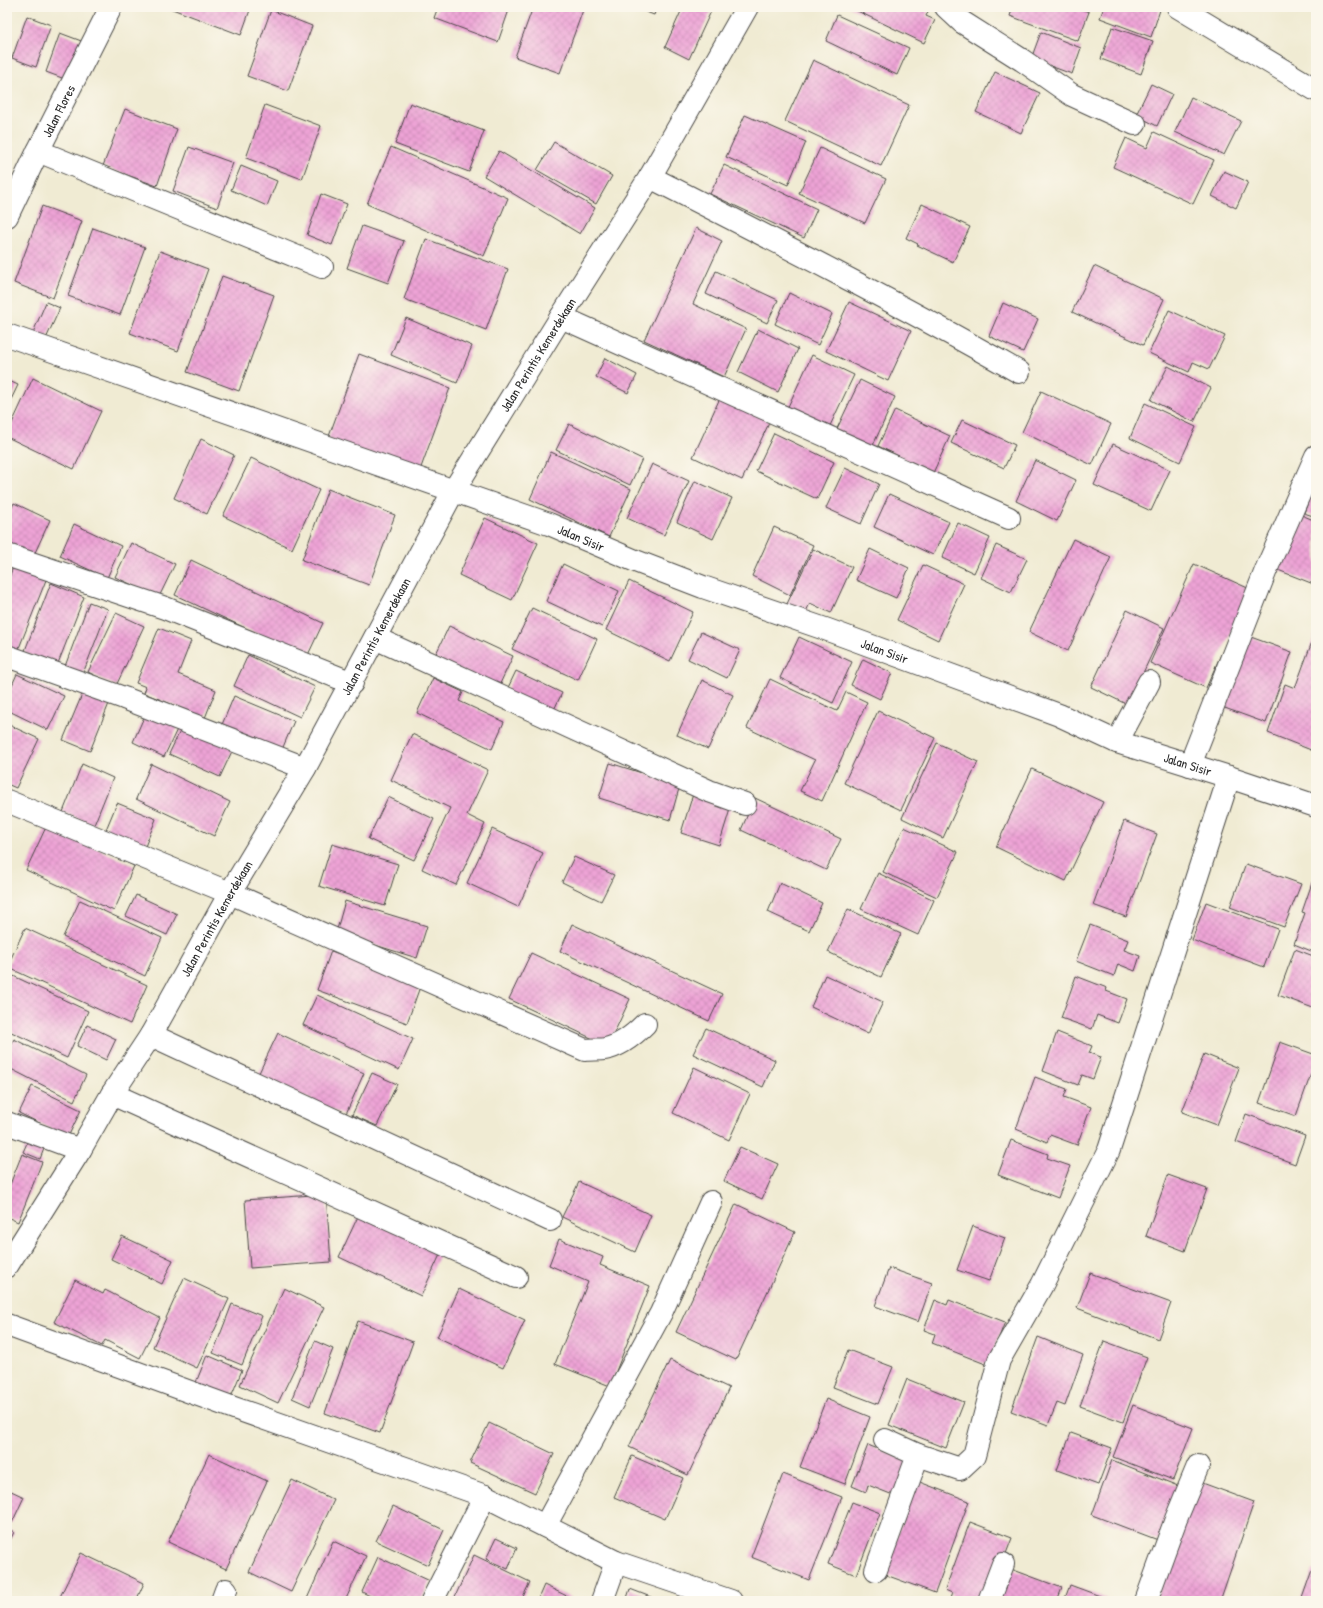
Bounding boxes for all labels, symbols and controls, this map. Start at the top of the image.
street label: Jalan Flores [38,82,79,140]
street label: Jalan Perintis Kemerdekaan [496,294,580,415]
street label: Jalan Sisir [555,520,607,556]
street label: Jalan Perintis Kemerdekaan [337,574,415,698]
street label: Jalan Sisir [858,634,911,668]
street label: Jalan Sisir [1162,748,1214,780]
street label: Jalan Perintis Kemerdekaan [176,857,257,980]

